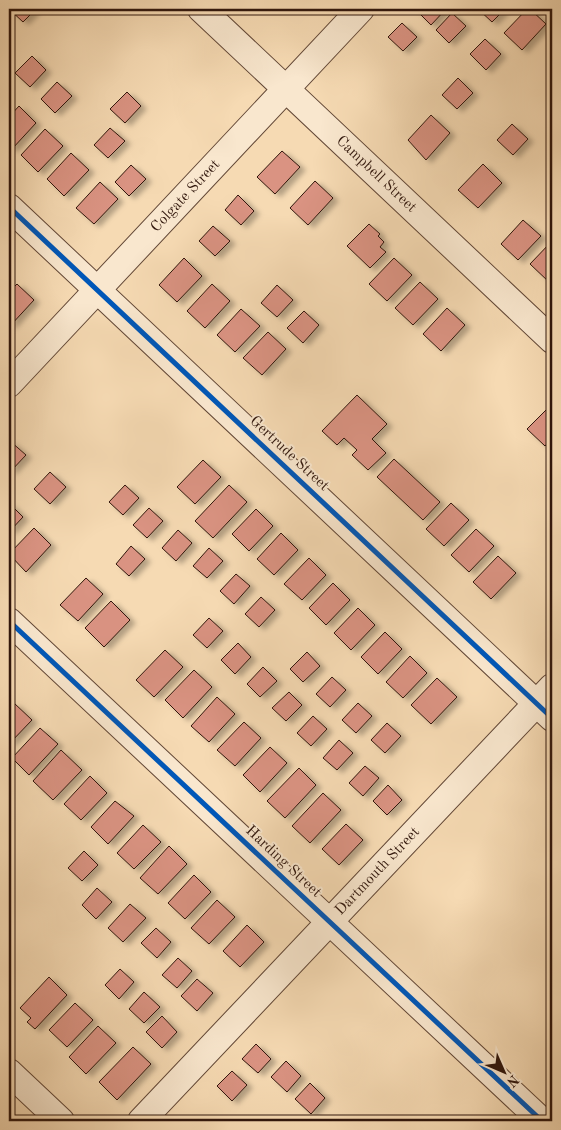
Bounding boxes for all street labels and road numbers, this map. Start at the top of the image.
street label: Campbell Street [333,133,419,215]
street label: Colgate Street [148,157,223,235]
street label: Gertrude Street [247,414,331,494]
street label: Harding Street [242,823,324,901]
street label: Dartmouth Street [332,824,423,918]

